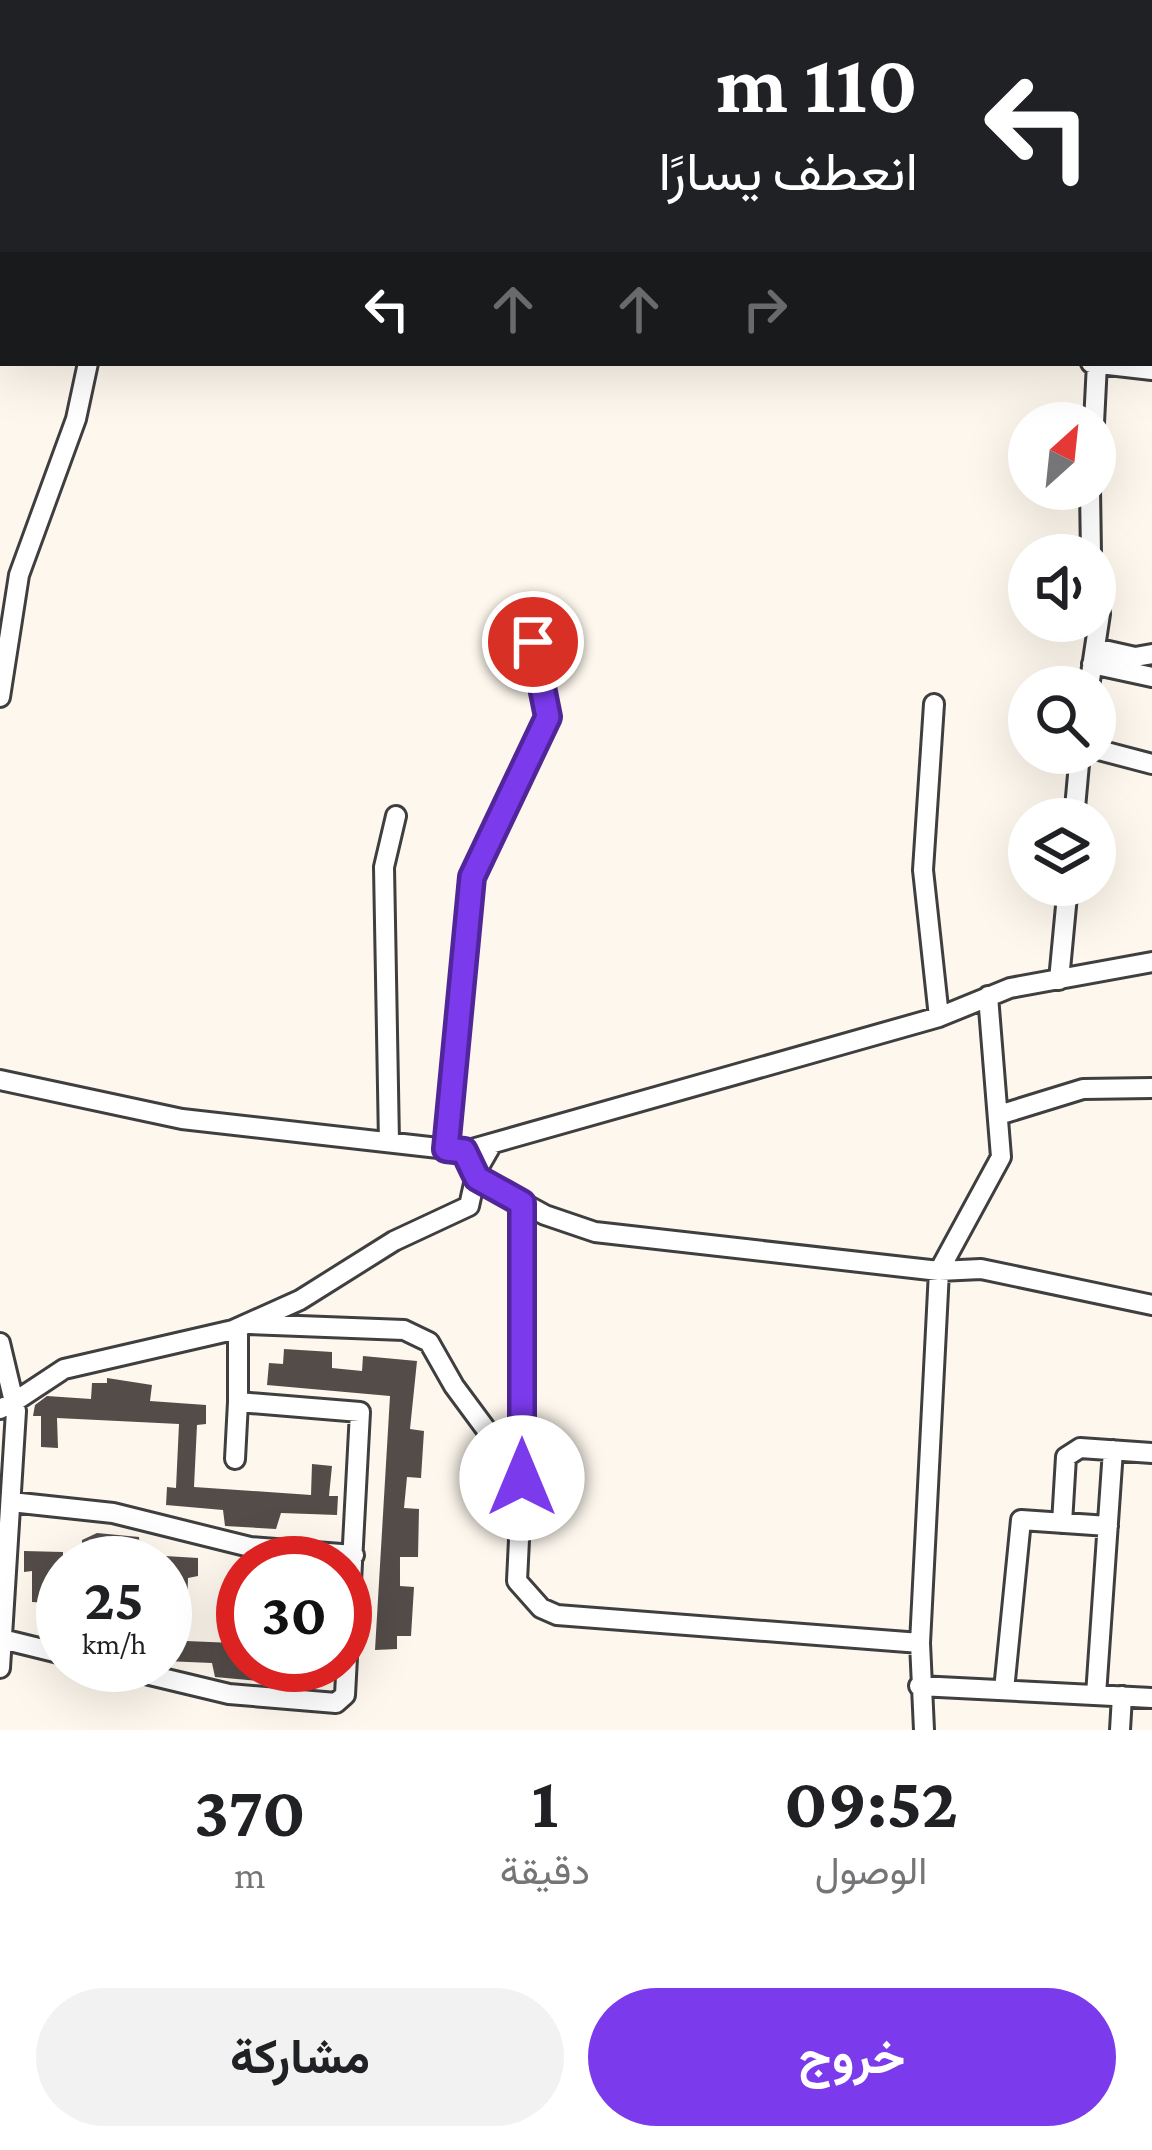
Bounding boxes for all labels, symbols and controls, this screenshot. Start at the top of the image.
text: 110 m [717,37,918,130]
icon: left [960,48,1116,204]
text: انعطف يسارًا [659,142,918,202]
icon: left [354,276,420,342]
icon: ahead [480,276,546,342]
icon: ahead [606,276,672,342]
icon: right [732,276,798,342]
north arrow [1008,402,1116,510]
map controls [1008,402,1116,906]
button: sound [1008,534,1116,642]
pin [482,591,584,693]
icon: arrive [500,609,566,675]
button: search [1008,666,1116,774]
button: layers [1008,798,1116,906]
position arrow [459,1415,585,1541]
speed limit sign: 30 [216,1536,372,1692]
text: 25 [84,1565,144,1632]
text: km/h [82,1627,146,1660]
text: 1 [531,1762,558,1842]
text: 09:52 [784,1762,958,1842]
text: 370 [194,1771,306,1851]
text: دقيقة [500,1849,590,1892]
text: الوصول [815,1849,927,1892]
text: m [234,1853,266,1896]
button: مشاركة [36,1988,564,2126]
button: خروج [588,1988,1116,2126]

